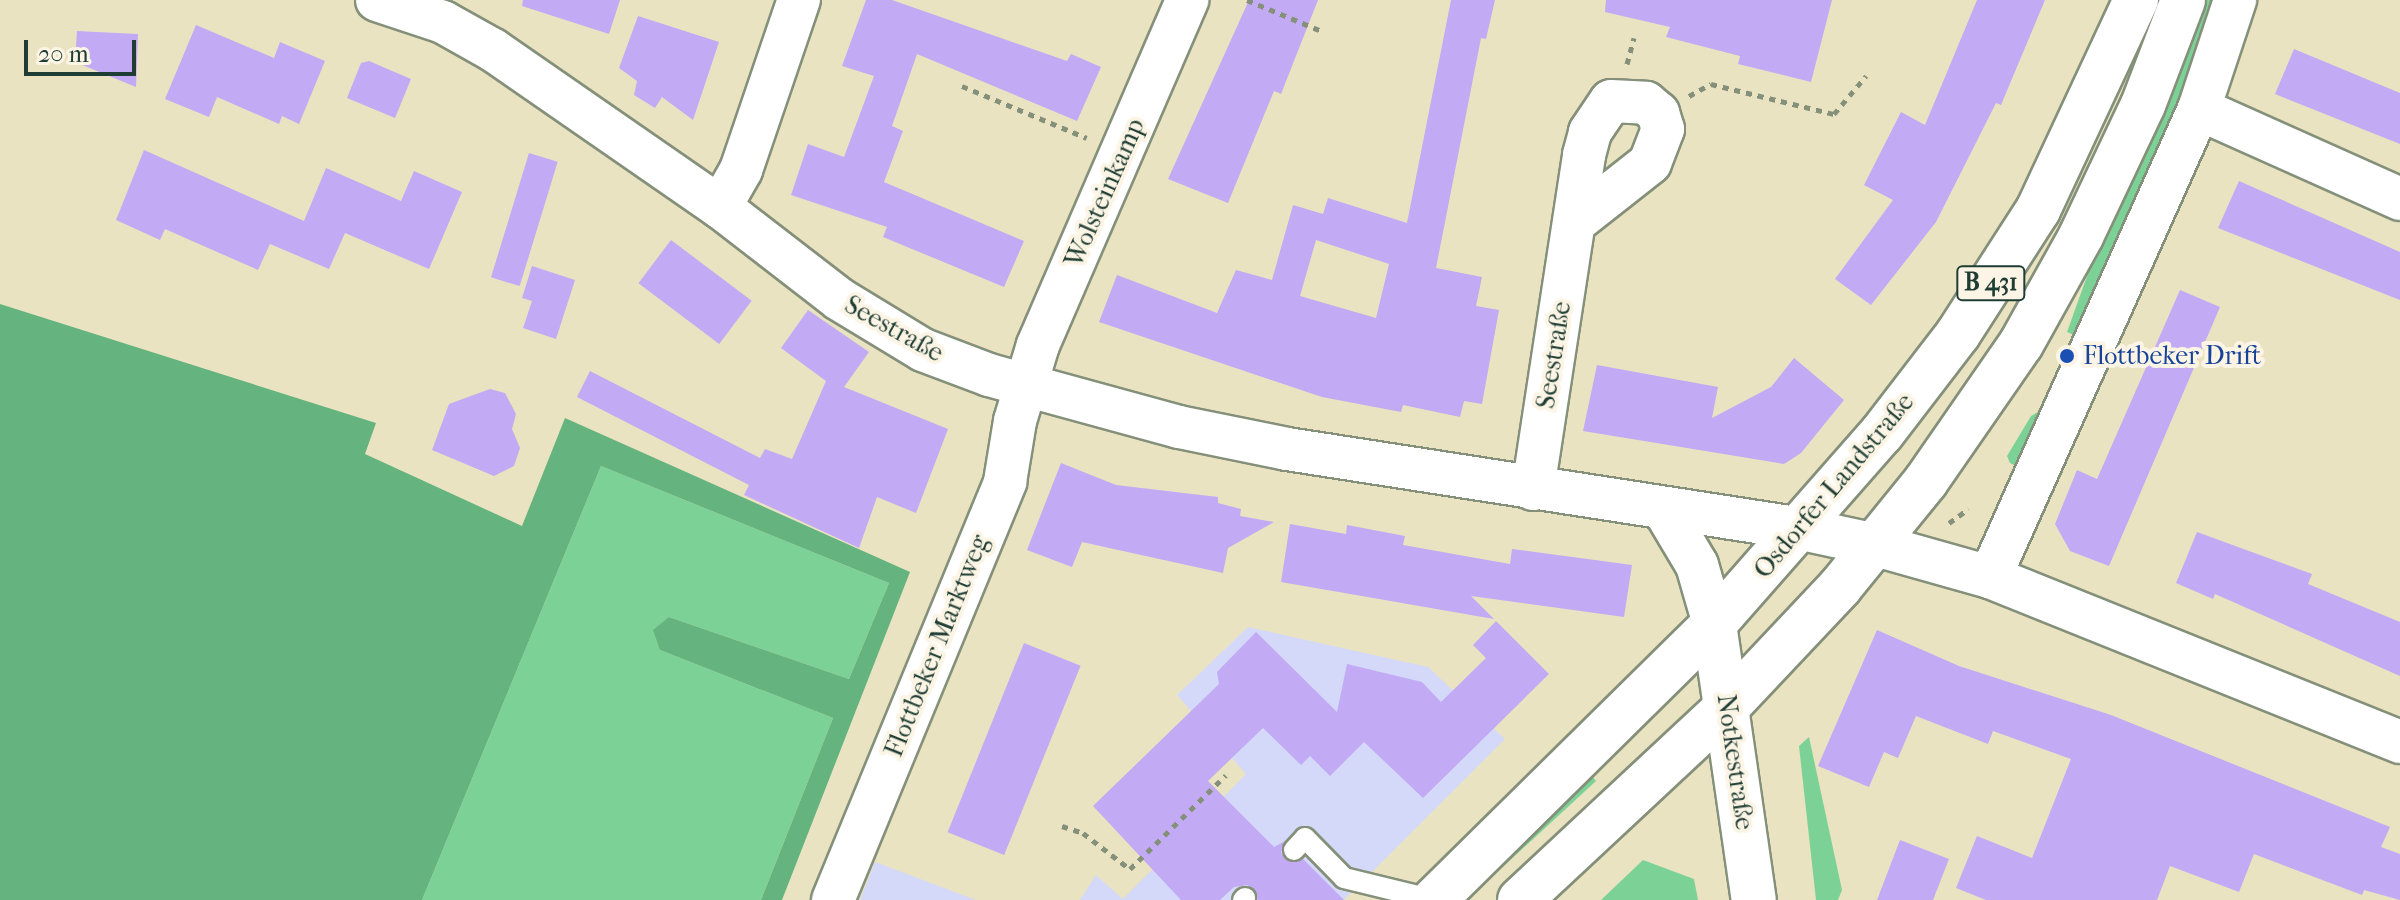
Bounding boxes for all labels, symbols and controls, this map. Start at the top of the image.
scale bar [28,24,140,74]
text: 20 m [38,40,89,68]
street label: Wolsteinkamp [1058,114,1152,272]
road number: B 431 [1955,263,2027,303]
street label: Seestraße [839,289,949,369]
street label: Seestraße [1530,299,1578,411]
place label: Flottbeker Drift [2083,340,2261,372]
marker: Flottbeker Drift [2058,347,2076,365]
street label: Osdorfer Landstraße [1747,387,1921,585]
street label: Flottbeker Marktweg [878,530,996,762]
street label: Notkestraße [1710,692,1760,832]

